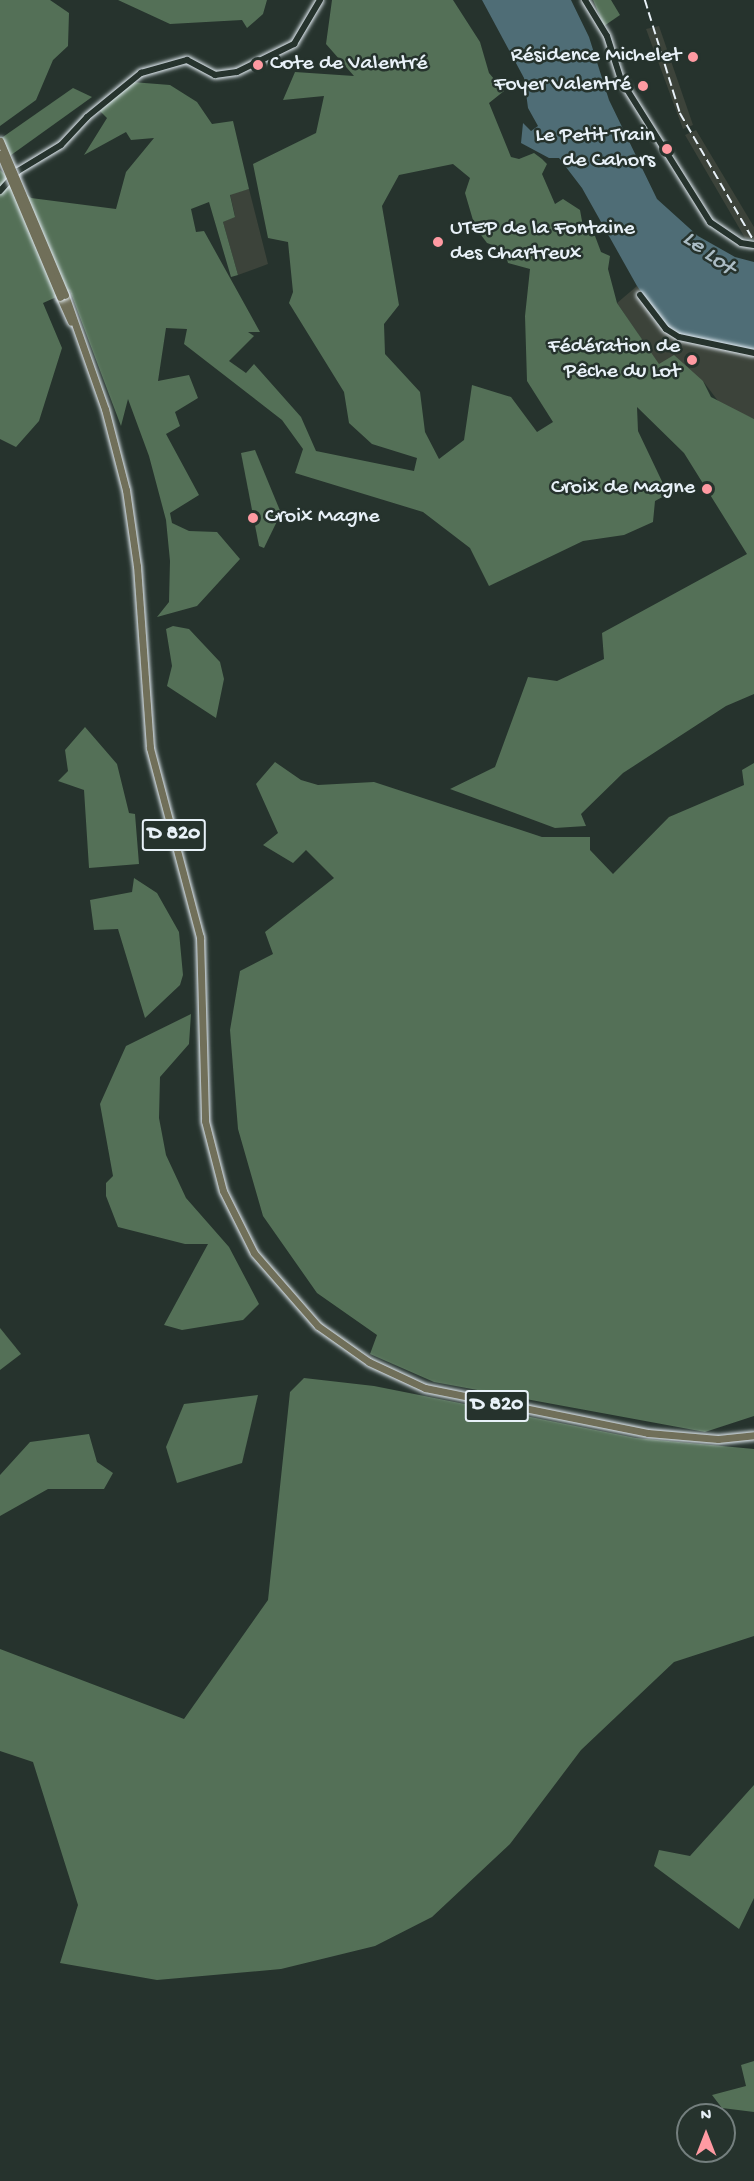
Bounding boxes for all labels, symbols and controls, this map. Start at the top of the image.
place label: Résidence Michelet [511,44,681,70]
marker: Résidence Michelet [686,50,700,64]
place label: Cote de Valentré [270,52,428,78]
marker: Cote de Valentré [251,58,265,72]
place label: Foyer Valentré [494,73,631,99]
marker: Foyer Valentré [636,79,650,93]
place label: Le Petit Train de Cahors [535,123,655,174]
marker: Le Petit Train de Cahors [660,142,674,156]
place label: UTEP de la Fontaine des Chartreux [450,216,635,268]
water label: Le Lot [676,225,740,283]
marker: UTEP de la Fontaine des Chartreux [431,235,445,249]
place label: Fédération de Pêche du Lot [548,334,680,386]
marker: Fédération de Pêche du Lot [685,353,699,367]
place label: Croix de Magne [551,476,695,502]
marker: Croix de Magne [700,482,714,496]
place label: Croix Magne [265,505,379,531]
marker: Croix Magne [246,511,260,525]
road number: D 820 [141,817,207,853]
road number: D 820 [464,1388,530,1424]
north arrow [676,2103,736,2163]
text: N [701,2107,711,2126]

